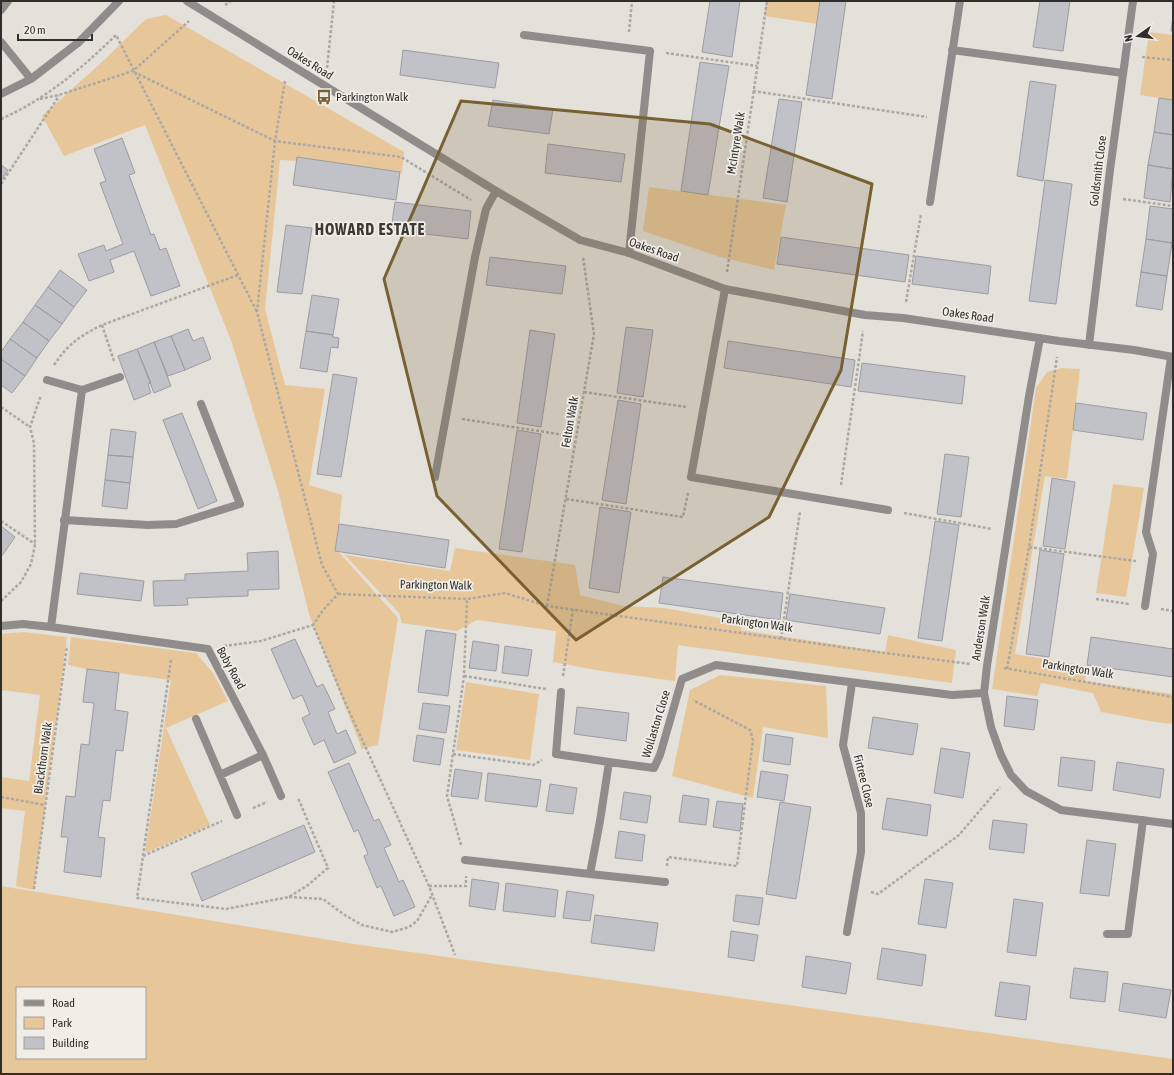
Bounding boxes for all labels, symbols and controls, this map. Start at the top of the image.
scale bar [18,16,92,42]
north arrow [1118,16,1158,56]
text: 20 m [24,23,46,37]
text: N [1122,34,1135,43]
street label: Oakes Road [284,43,336,83]
bus stop icon: Parkington Walk [315,88,333,106]
place label: Parkington Walk [336,90,409,104]
street label: McIntyre Walk [724,110,748,175]
street label: Goldsmith Close [1087,135,1109,207]
district label: HOWARD ESTATE [315,220,425,238]
street label: Oakes Road [627,235,681,265]
street label: Oakes Road [941,304,995,326]
street label: Felton Walk [559,394,582,449]
street label: Parkington Walk [400,577,473,593]
street label: Anderson Walk [969,594,993,662]
street label: Parkington Walk [720,611,794,635]
street label: Boby Road [214,644,248,692]
street label: Parkington Walk [1041,656,1115,682]
street label: Wollaston Close [639,688,673,760]
street label: Blackthorn Walk [31,720,55,795]
street label: Firtree Close [851,753,877,809]
legend [16,987,146,1059]
text: Road [52,996,75,1010]
text: Park [52,1016,73,1030]
text: Building [52,1036,90,1050]

